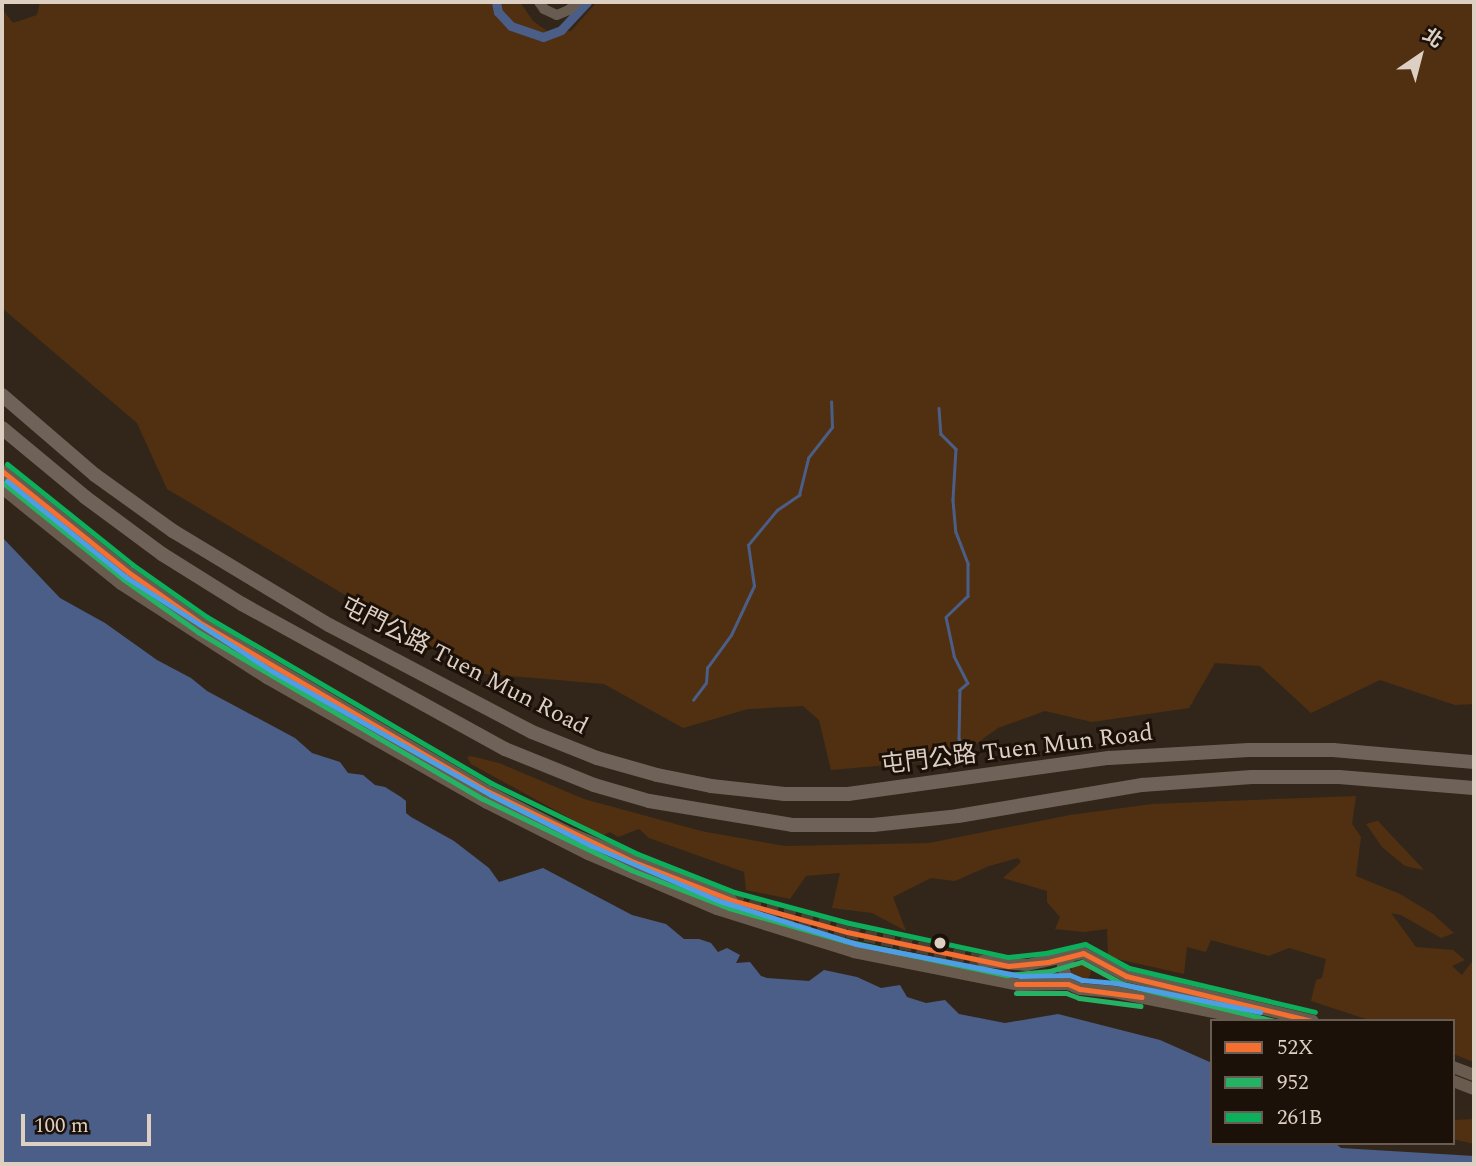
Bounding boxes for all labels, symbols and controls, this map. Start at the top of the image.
north arrow [1385,21,1455,91]
text: 北 [1416,21,1448,56]
street label: 屯門公路 Tuen Mun Road [336,592,592,742]
street label: 屯門公路 Tuen Mun Road [880,719,1154,781]
unlabelled marker [933,936,947,950]
legend [1210,1019,1455,1145]
text: 52X [1277,1032,1314,1064]
text: 952 [1277,1067,1309,1099]
scale bar [24,1100,154,1144]
text: 261B [1277,1102,1322,1134]
text: 100 m [34,1110,89,1142]

